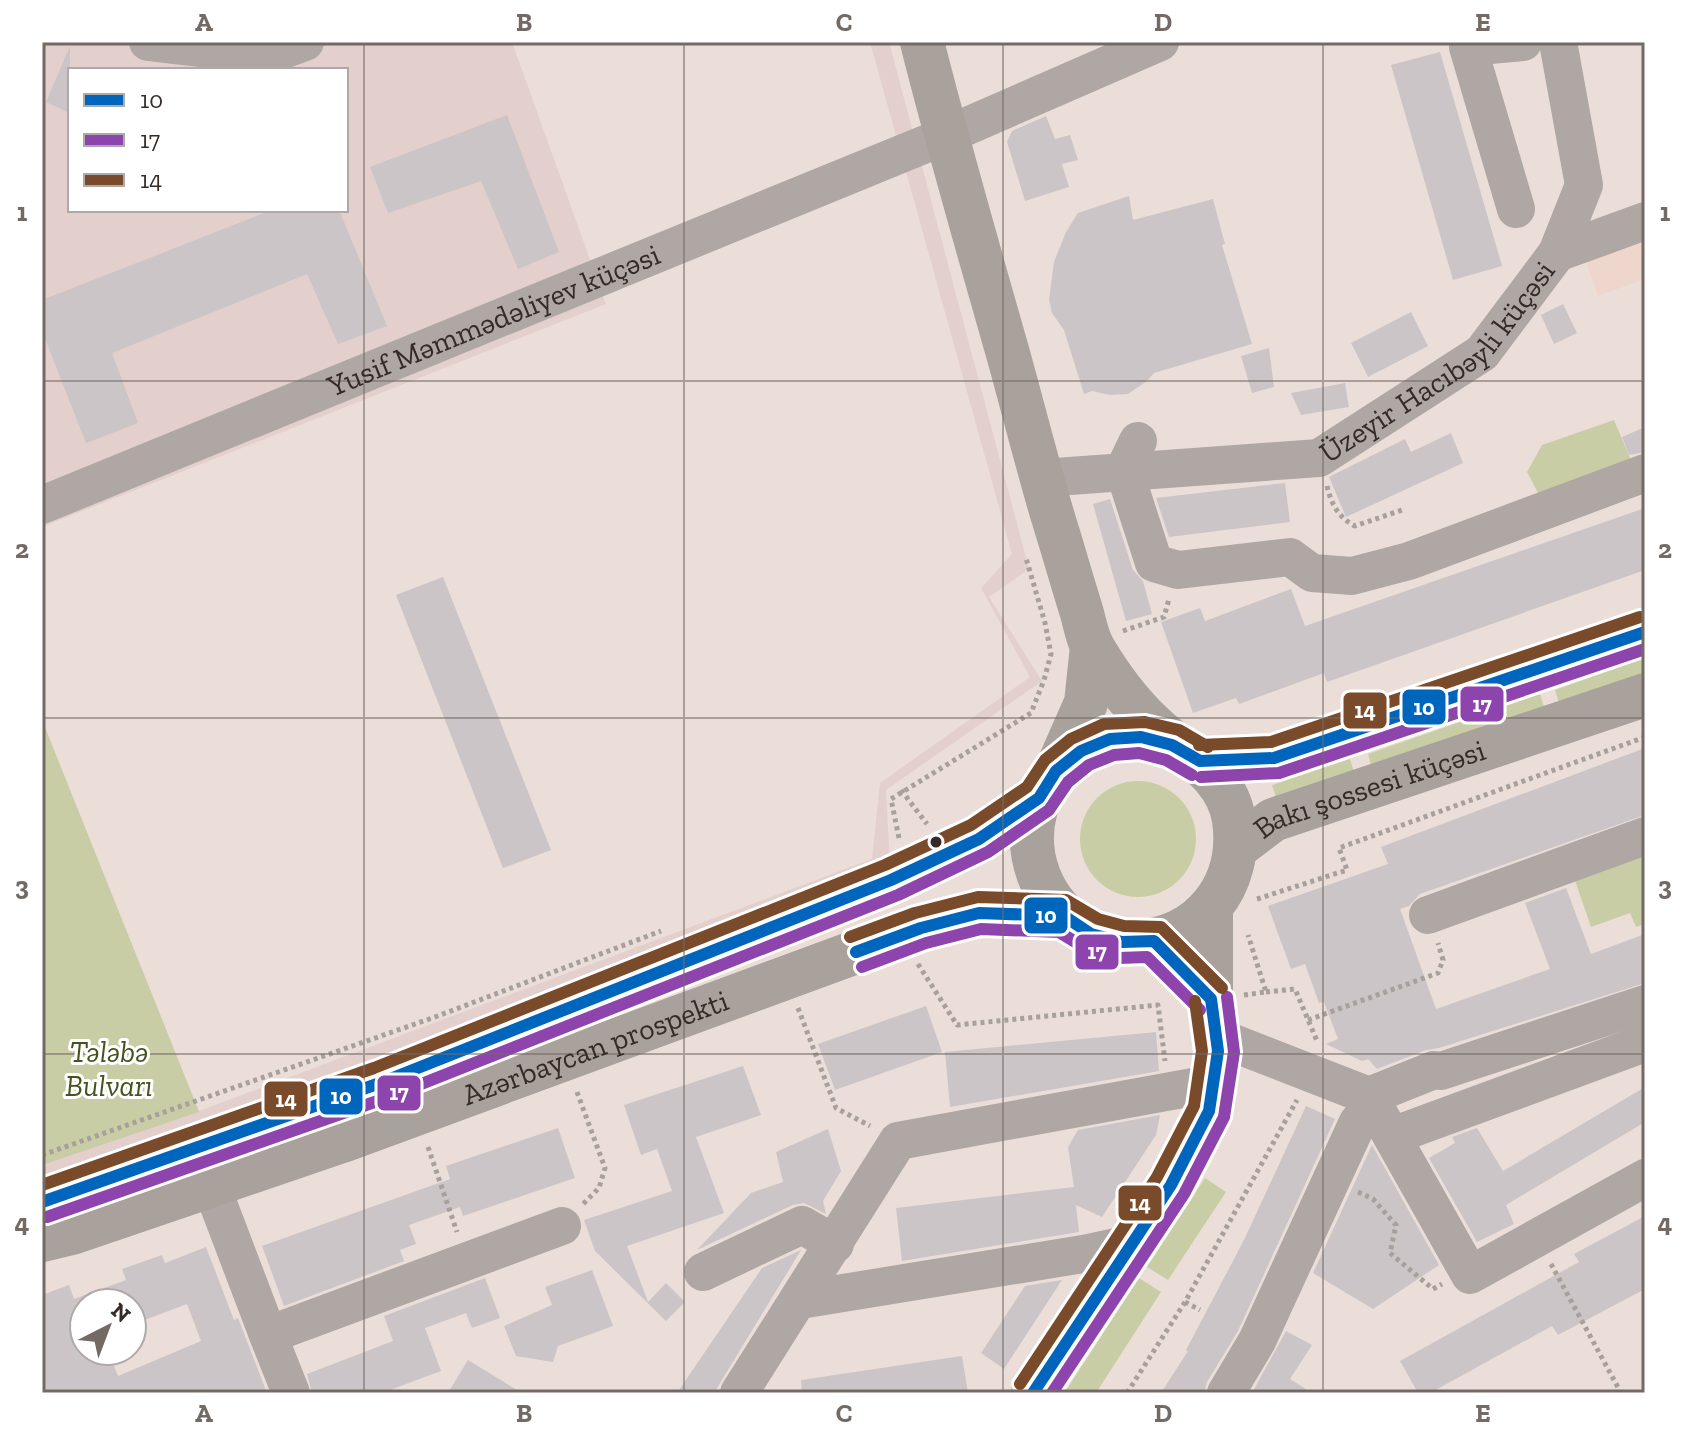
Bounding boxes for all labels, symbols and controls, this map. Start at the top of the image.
text: A [195,6,213,38]
text: B [516,6,532,38]
text: C [836,6,852,38]
text: D [1154,6,1172,38]
text: E [1475,6,1491,38]
legend [68,68,348,212]
text: 10 [140,85,163,114]
text: 17 [140,125,160,154]
text: 14 [140,165,162,194]
text: 1 [17,196,28,228]
text: 1 [1660,196,1671,228]
street label: Yusif Məmmədəliyev küçəsi [321,236,665,405]
street label: Üzeyir Hacıbəyli küçəsi [1313,254,1563,471]
text: 2 [15,533,29,565]
text: 2 [1658,533,1672,565]
line badge: 17 [1459,685,1505,723]
line badge: 10 [1401,688,1447,726]
line badge: 14 [1342,691,1388,730]
text: 17 [1472,691,1492,718]
text: 10 [1413,694,1435,721]
text: 14 [1354,697,1376,724]
street label: Bakı şossesi küçəsi [1246,732,1490,846]
unlabelled marker [928,834,944,850]
text: 3 [15,870,29,902]
text: 3 [1658,870,1672,902]
line badge: 10 [1023,896,1069,935]
text: 10 [1035,902,1057,929]
line badge: 17 [1074,933,1120,971]
text: 17 [1087,938,1107,965]
street label: Azərbaycan prospekti [457,982,733,1113]
park label: Tələbə Bulvarı [65,1034,153,1104]
line badge: 17 [376,1074,422,1112]
line badge: 10 [318,1077,364,1116]
text: 17 [389,1079,409,1106]
line badge: 14 [263,1080,309,1118]
text: 10 [330,1083,352,1110]
text: 14 [275,1086,297,1113]
line badge: 14 [1117,1184,1163,1222]
text: 14 [1129,1190,1151,1217]
text: 4 [15,1207,30,1239]
text: 4 [1658,1207,1673,1239]
north arrow [68,1287,148,1367]
text: N [106,1297,136,1328]
text: A [195,1397,213,1429]
text: B [516,1397,532,1429]
text: C [836,1397,852,1429]
text: D [1154,1397,1172,1429]
text: E [1475,1397,1491,1429]

